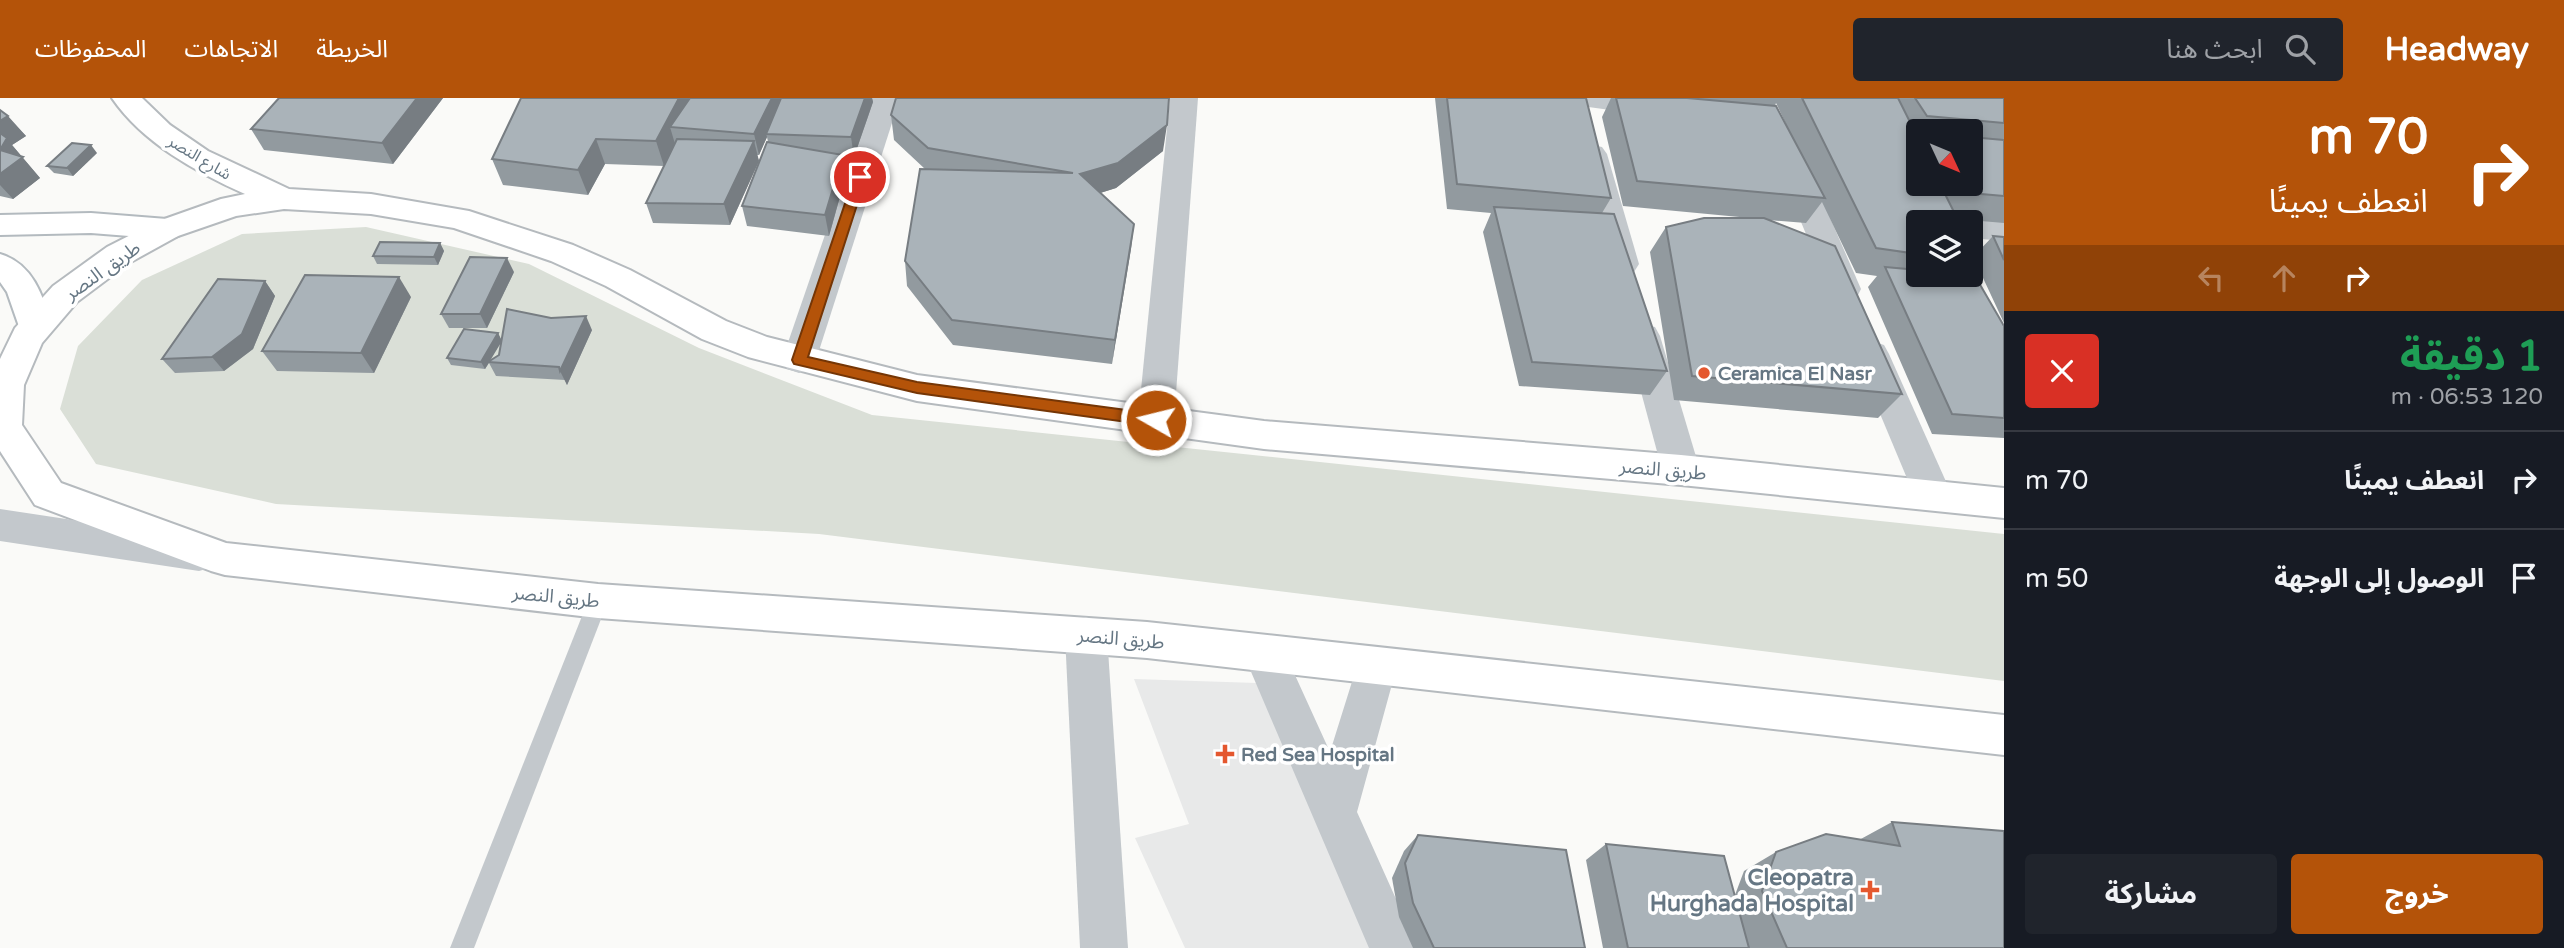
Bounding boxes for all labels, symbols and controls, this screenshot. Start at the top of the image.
search box [1853,18,2343,81]
icon: search [2281,30,2319,68]
text: Headway [2385,30,2529,69]
text: ابحث هنا [2166,34,2263,65]
text: المحفوظات [35,35,146,64]
text: الاتجاهات [184,35,278,64]
text: الخريطة [316,35,388,64]
text: 70 m [2309,108,2428,167]
north arrow [1906,119,1983,196]
map controls [1906,119,1983,287]
icon: right [2452,126,2543,217]
street label: شارع النصر [162,131,235,186]
pin [830,147,890,207]
icon: arrive [841,158,879,196]
text: انعطف يمينًا [2269,183,2428,221]
button: layers [1906,210,1983,287]
street label: طريق النصر [60,237,145,305]
icon: left [2192,259,2230,297]
icon: ahead [2265,259,2303,297]
icon: right [2338,259,2376,297]
text: 1 دقيقة [2400,331,2543,382]
button: close [2025,334,2099,408]
place label: Ceramica El Nasr [1718,363,1872,385]
marker: Ceramica El Nasr [1696,365,1712,381]
position arrow [1119,383,1193,457]
text: 120 m · 06:53 [2391,383,2543,411]
street label: طريق النصر [1617,455,1708,485]
icon: right [2505,461,2543,499]
text: 70 m [2025,465,2088,496]
text: انعطف يمينًا [2344,465,2484,496]
icon: arrive [2505,559,2543,597]
text: 50 m [2025,563,2088,594]
text: الوصول إلى الوجهة [2274,563,2484,594]
street label: طريق النصر [510,581,601,613]
street label: طريق النصر [1075,624,1166,654]
marker: Red Sea Hospital [1215,744,1235,764]
place label: Red Sea Hospital [1241,744,1394,767]
button: مشاركة [2025,854,2277,934]
button: خروج [2291,854,2543,934]
place label: Cleopatra Hurghada Hospital [1650,864,1854,918]
marker: Cleopatra Hurghada Hospital [1860,880,1880,900]

